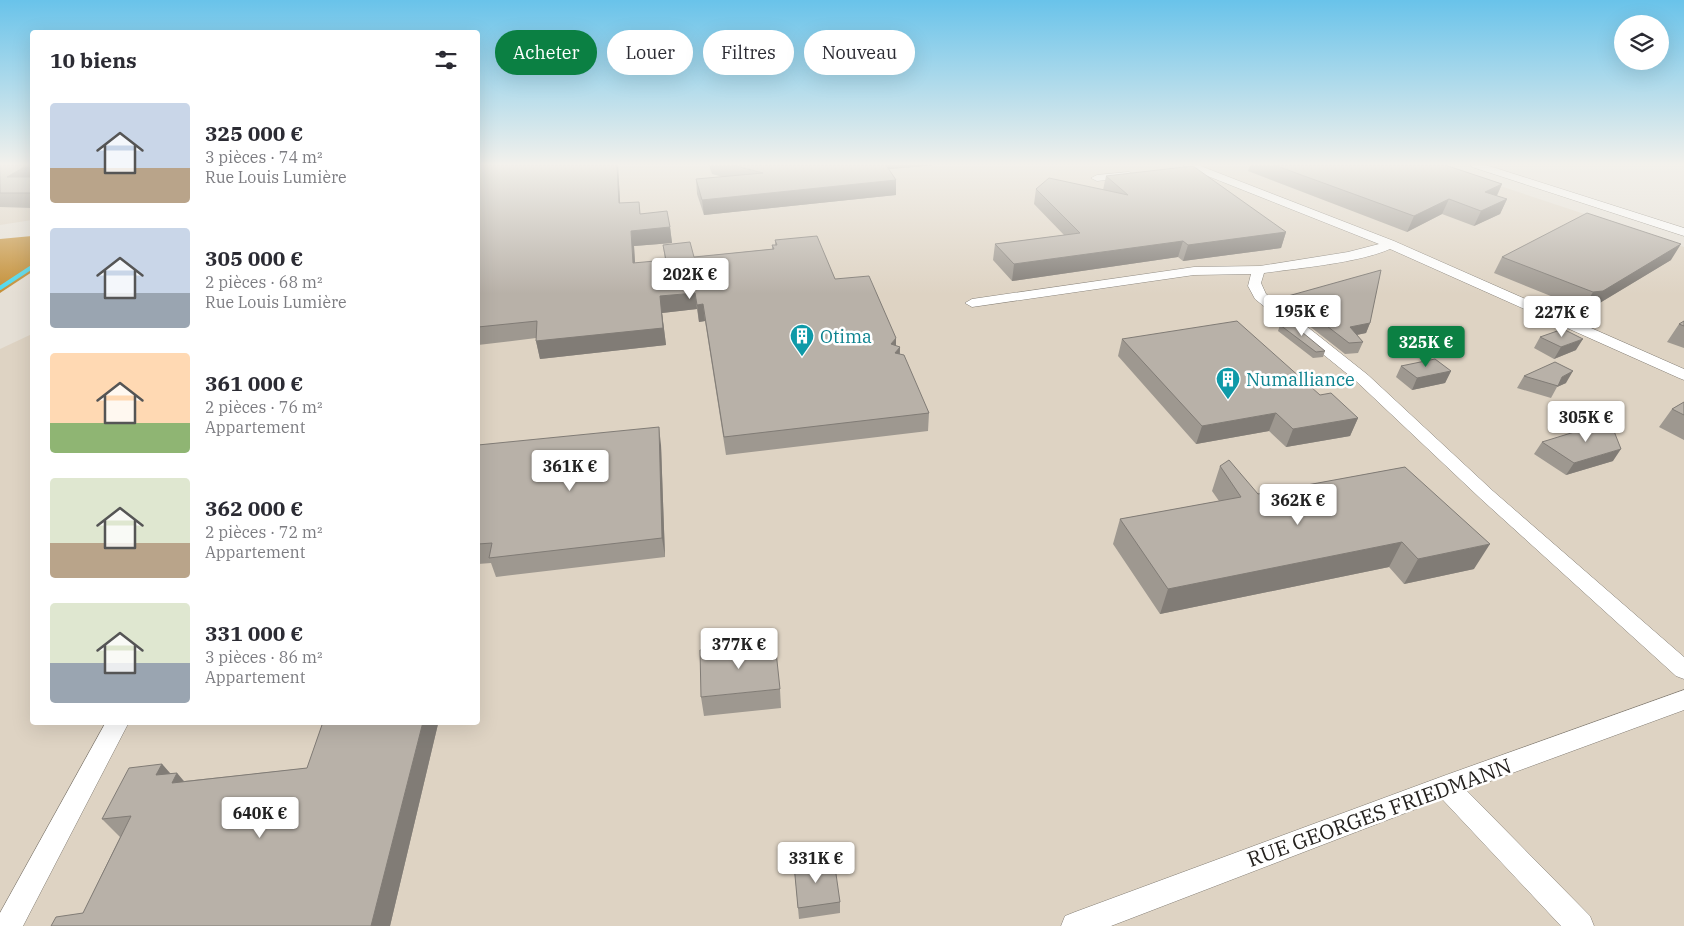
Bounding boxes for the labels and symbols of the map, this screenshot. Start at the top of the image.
pin: 202K € [649,258,731,300]
pin: 195K € [1261,294,1343,337]
pin: 227K € [1521,296,1603,338]
building icon: Otima [789,323,815,357]
place label: Otima [820,325,872,348]
pin: 325K € [1385,326,1467,368]
building icon: Numalliance [1215,366,1241,400]
place label: Numalliance [1246,368,1355,391]
pin: 305K € [1545,400,1627,443]
pin: 361K € [529,450,611,492]
pin: 362K € [1257,484,1339,526]
pin: 377K € [698,628,780,670]
street label: RUE GEORGES FRIEDMANN [1243,751,1515,873]
pin: 640K € [219,796,301,839]
pin: 331K € [775,842,857,884]

